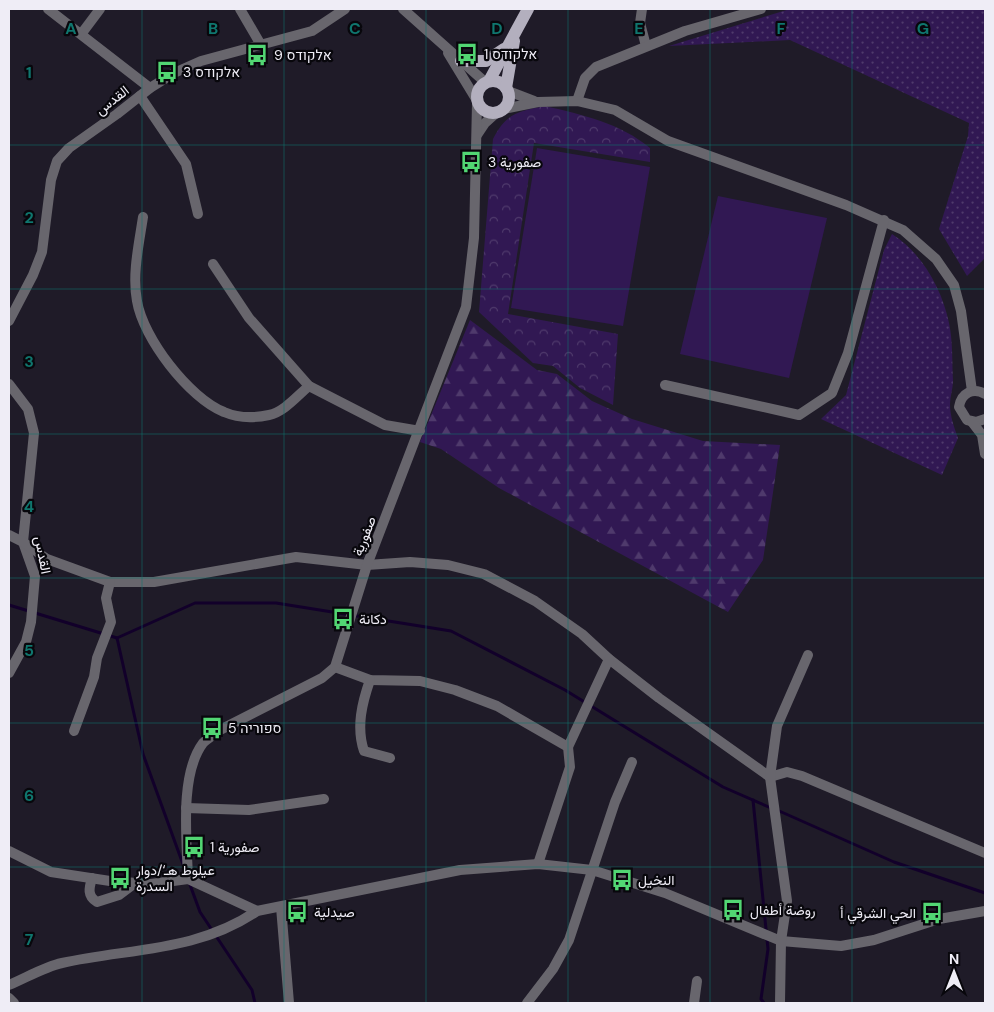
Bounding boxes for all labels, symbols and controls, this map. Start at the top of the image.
text: A [65,18,77,39]
text: B [208,18,218,39]
text: C [349,18,361,39]
text: D [491,18,503,39]
text: E [634,18,644,39]
text: F [777,18,786,39]
text: G [917,18,929,39]
bus stop icon: אלקודס 1 [454,41,480,67]
bus stop icon: אלקודס 9 [244,42,270,68]
place label: אלקודס 1 [484,45,537,63]
place label: אלקודס 9 [274,46,332,64]
bus stop icon: אלקודס 3 [154,59,180,85]
text: 1 [26,62,32,83]
place label: אלקודס 3 [183,63,240,81]
street label: القدس [91,81,133,119]
bus stop icon: صفورية 3 [458,149,484,175]
place label: صفورية 3 [488,153,542,171]
text: 2 [24,207,34,228]
text: 3 [24,351,34,372]
text: 4 [24,496,34,517]
street label: صفورية [348,513,380,559]
street label: القدس [31,535,55,575]
bus stop icon: دكانة [330,606,356,632]
place label: دكانة [359,610,387,628]
text: 5 [24,640,34,661]
bus stop icon: ספוריה 5 [199,715,225,741]
place label: ספוריה 5 [228,719,281,737]
text: 6 [24,785,34,806]
bus stop icon: صفورية 1 [181,834,207,860]
place label: صفورية 1 [210,838,260,856]
place label: عيلوط هـ‘/دوار السدرة [135,861,215,895]
bus stop icon: عيلوط هـ‘/دوار السدرة [107,865,133,891]
bus stop icon: النخيل [609,867,635,893]
place label: النخيل [638,871,674,889]
bus stop icon: روضة أطفال [720,897,746,923]
bus stop icon: صيدلية [284,899,310,925]
bus stop icon: الحي الشرقي أ [919,900,945,926]
place label: روضة أطفال [750,901,816,920]
place label: صيدلية [314,903,355,921]
place label: الحي الشرقي أ [840,904,916,925]
text: 7 [25,929,34,950]
north arrow [929,947,979,997]
text: N [949,950,959,968]

